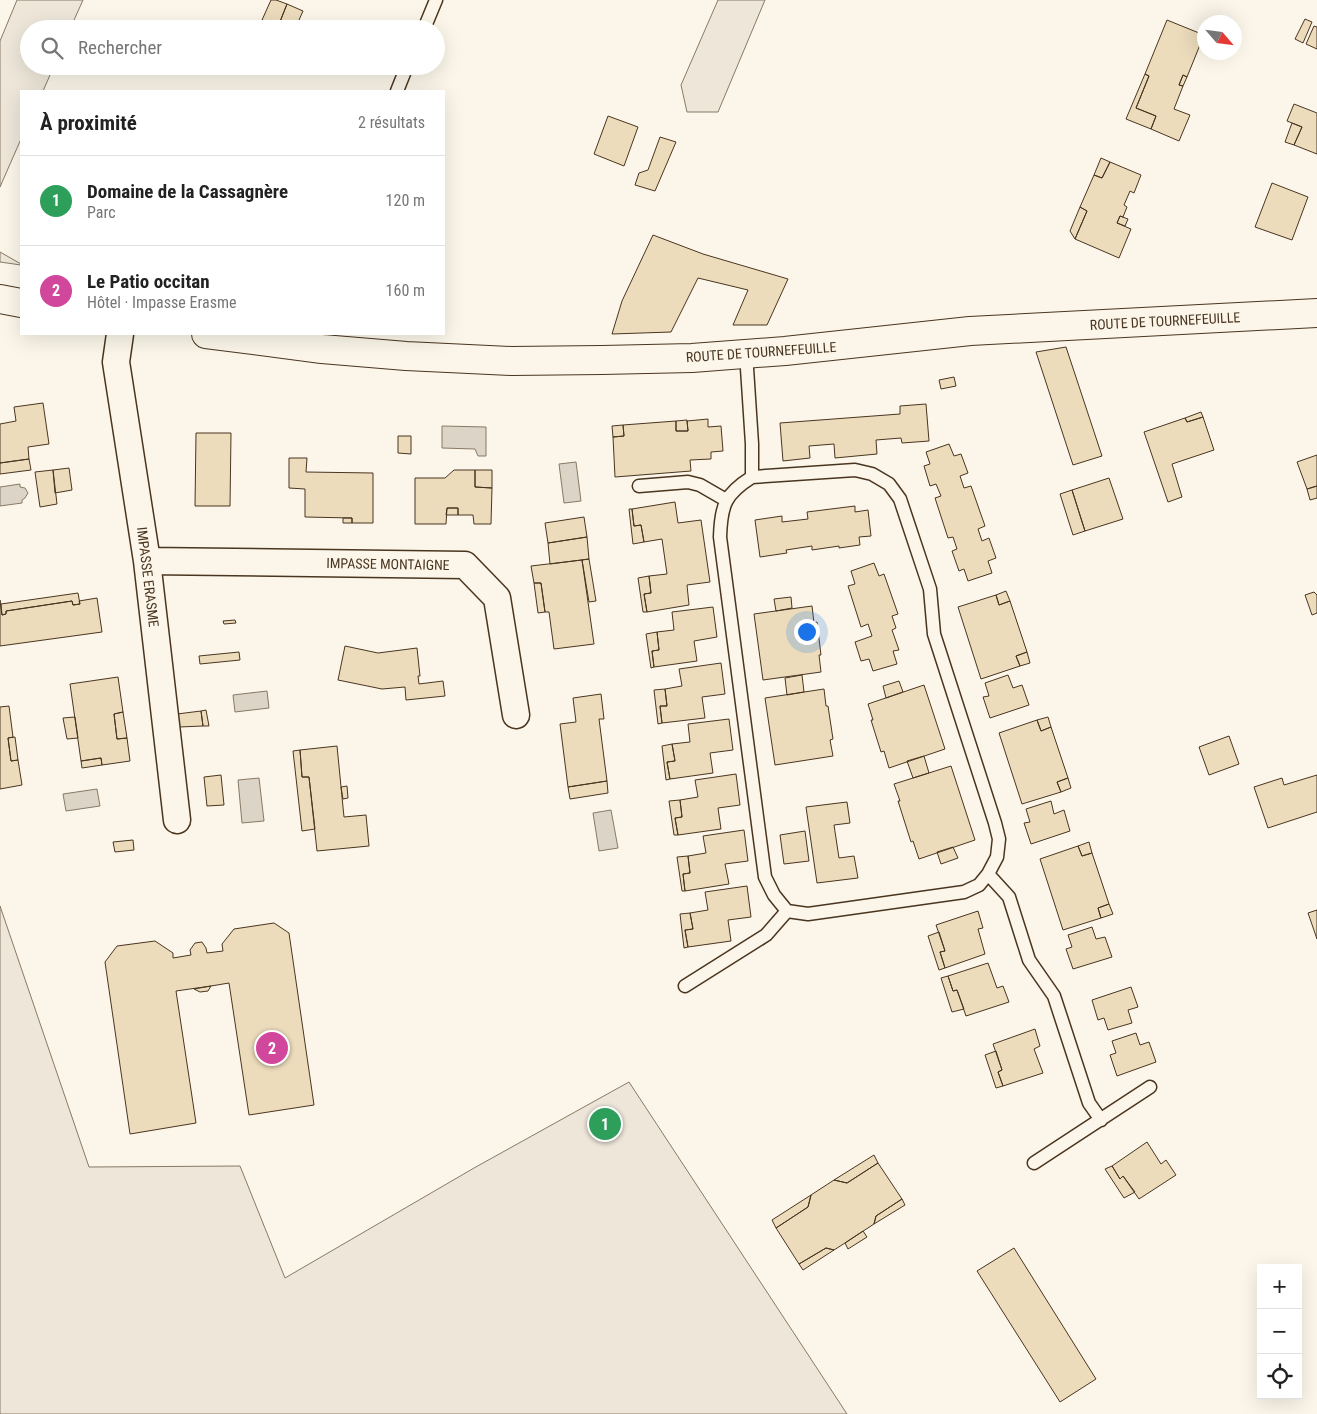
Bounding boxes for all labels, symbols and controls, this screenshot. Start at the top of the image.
north arrow [1197,15,1242,60]
search box [20,20,445,75]
icon: search [38,34,66,62]
text: Rechercher [78,36,162,59]
text: À proximité [40,111,137,135]
text: 2 résultats [358,113,425,132]
text: Domaine de la Cassagnère [87,180,288,203]
text: 1 [52,191,60,210]
text: 120 m [386,191,425,210]
text: Parc [87,203,116,222]
text: Le Patio occitan [87,270,210,293]
text: 2 [52,281,60,300]
text: 160 m [386,281,425,300]
text: Hôtel · Impasse Erasme [87,293,237,312]
street label: ROUTE DE TOURNEFEUILLE [1089,309,1241,333]
street label: ROUTE DE TOURNEFEUILLE [685,339,837,365]
street label: IMPASSE ERASME [134,526,162,628]
street label: IMPASSE MONTAIGNE [326,555,450,573]
your location [794,619,820,645]
pin: 2 [256,1029,288,1067]
pin: 1 [589,1105,621,1143]
map controls [1257,1264,1302,1399]
button: + [1257,1264,1302,1309]
button: − [1257,1309,1302,1354]
button: locate [1257,1354,1302,1399]

